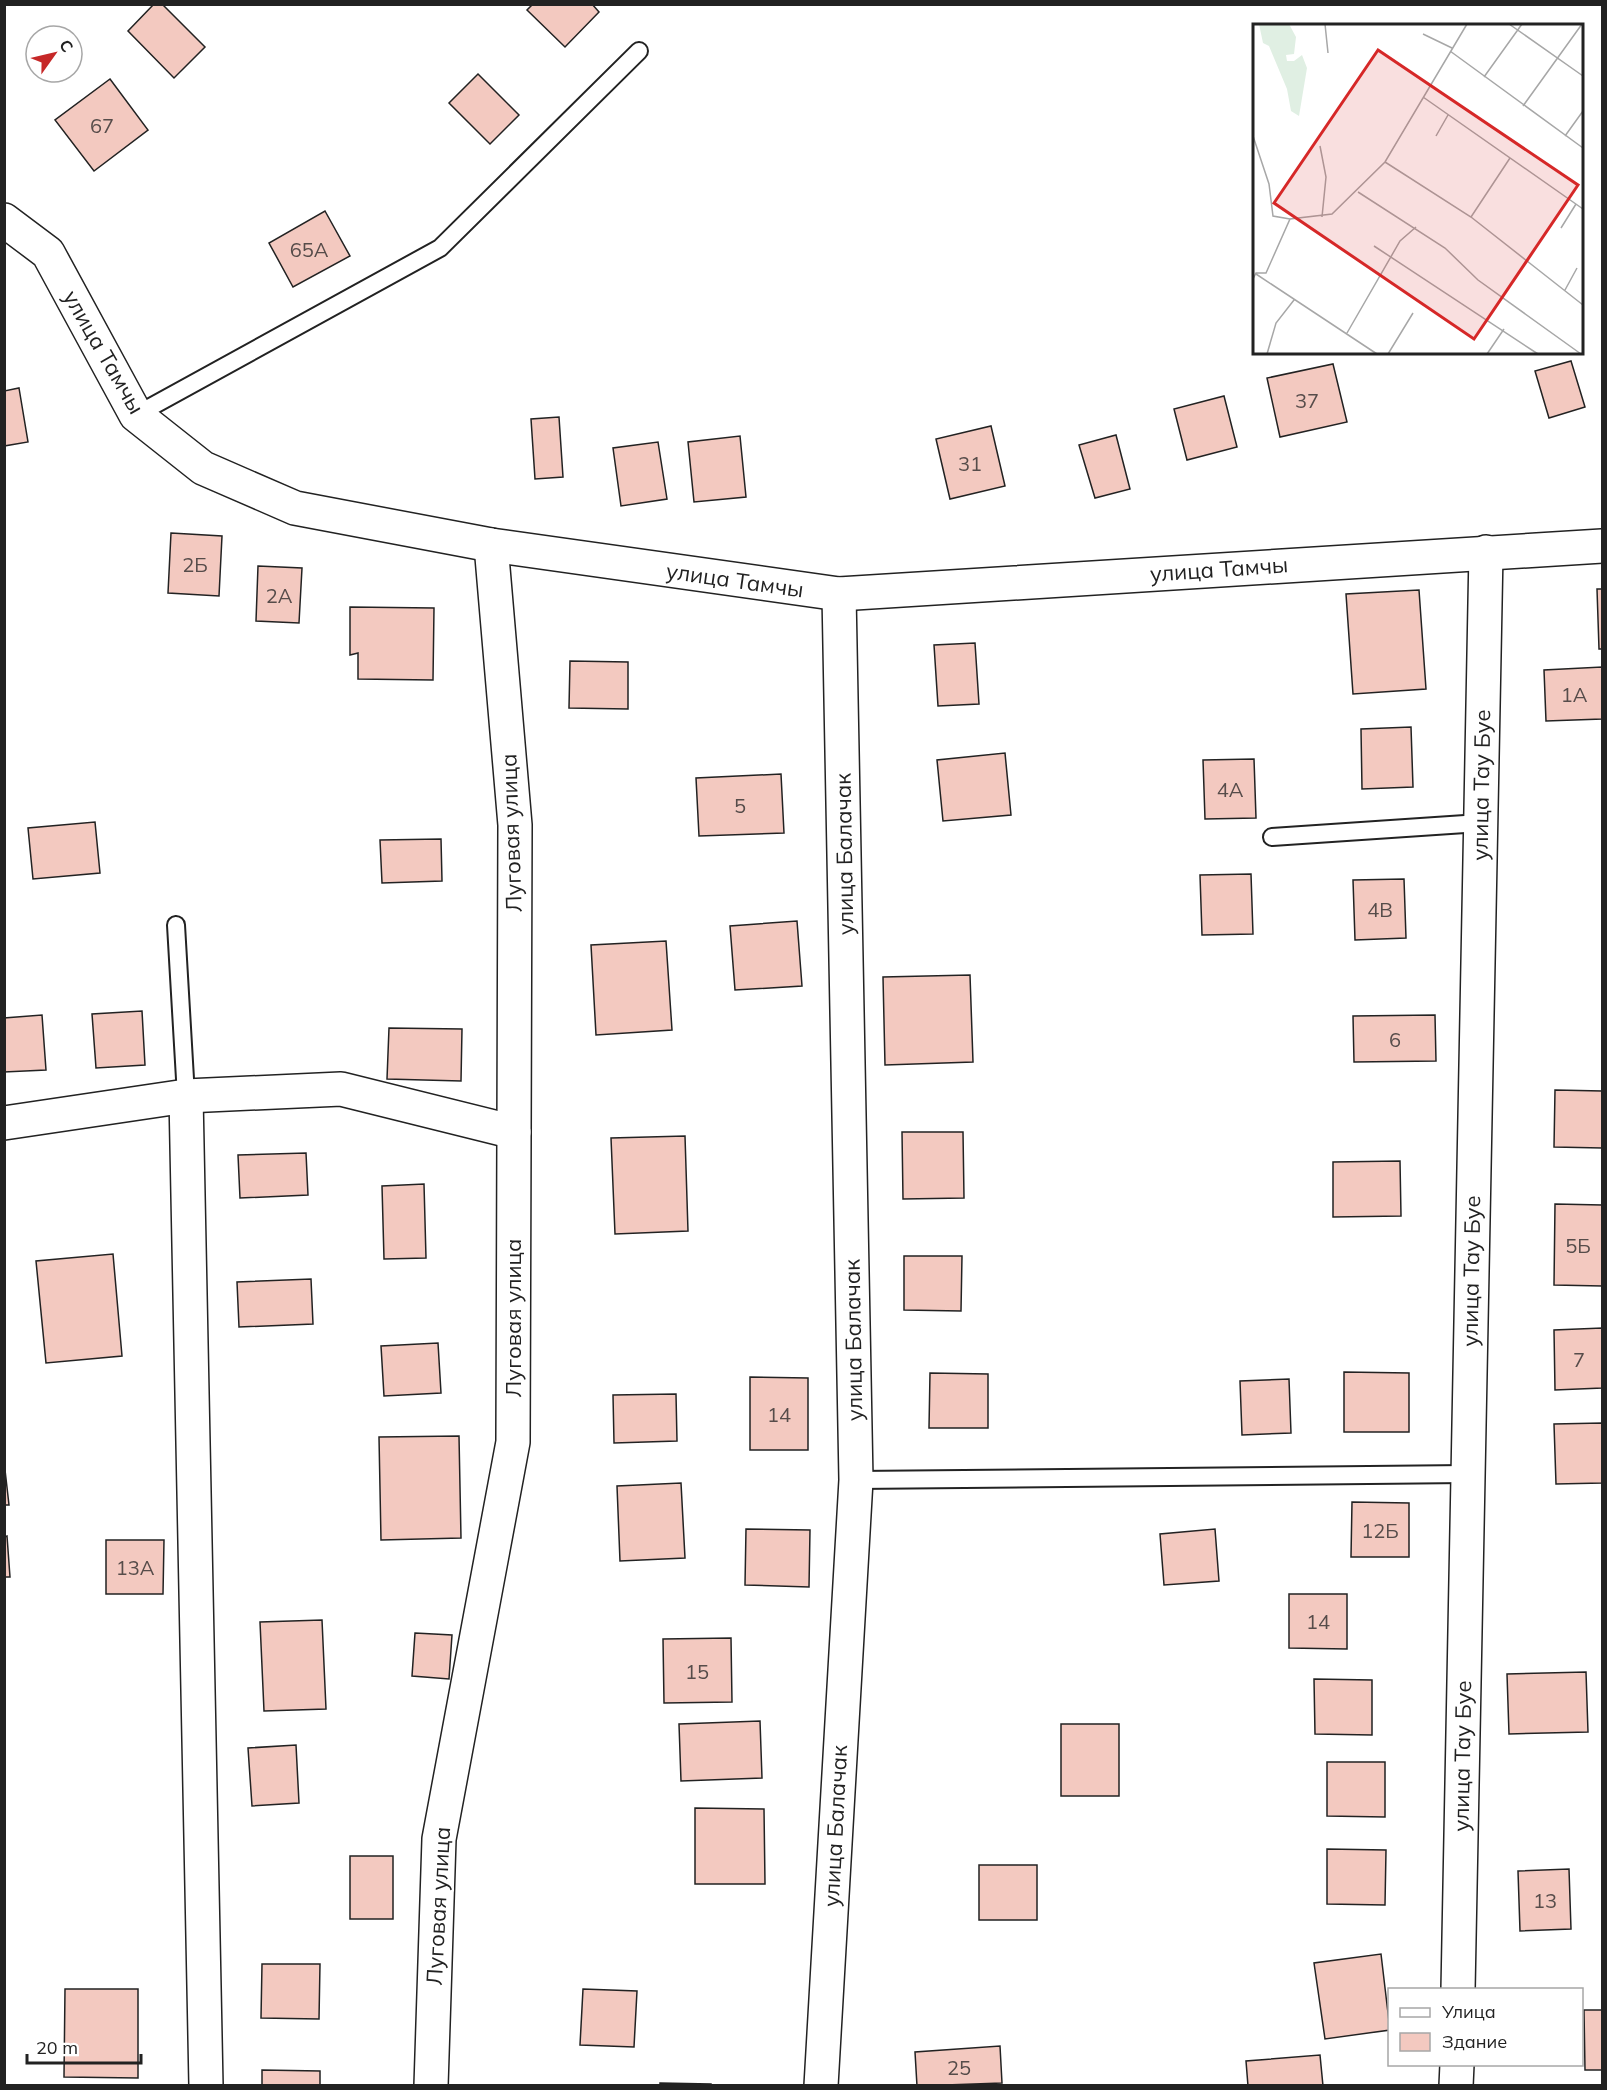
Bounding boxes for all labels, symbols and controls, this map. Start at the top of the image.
north arrow [24,24,84,84]
inset map [1253,24,1583,354]
text: С [55,35,78,56]
house number: 67 [90,113,114,138]
house number: 65А [290,237,329,262]
street label: улица Тамчы [57,285,151,419]
house number: 37 [1295,388,1319,413]
house number: 31 [958,451,982,476]
street label: улица Тамчы [1149,550,1289,588]
house number: 2Б [182,552,208,577]
street label: улица Тамчы [665,557,805,603]
house number: 2А [266,583,293,608]
house number: 1А [1561,682,1588,707]
street label: улица Тау Буе [1466,709,1496,861]
street label: Луговая улица [494,753,528,913]
street label: улица Балачак [829,773,859,935]
house number: 4А [1217,777,1244,802]
house number: 5 [734,793,746,818]
house number: 4В [1367,897,1393,922]
house number: 6 [1389,1027,1401,1052]
street label: улица Тау Буе [1456,1195,1486,1347]
house number: 5Б [1565,1233,1591,1258]
street label: Луговая улица [499,1239,527,1397]
street label: улица Балачак [838,1259,868,1421]
house number: 7 [1573,1347,1585,1372]
house number: 14 [767,1402,791,1427]
house number: 12Б [1361,1518,1399,1543]
house number: 13А [116,1555,155,1580]
house number: 14 [1306,1609,1330,1634]
house number: 15 [685,1659,709,1684]
street label: улица Тау Буе [1447,1680,1477,1832]
street label: улица Балачак [817,1744,853,1908]
street label: Луговая улица [420,1826,456,1986]
house number: 13 [1533,1888,1557,1913]
legend [1388,1988,1583,2066]
text: Улица [1441,2000,1496,2023]
scale bar [27,2027,141,2065]
text: Здание [1442,2030,1507,2053]
text: 20 m [36,2036,78,2059]
house number: 25 [947,2055,971,2080]

